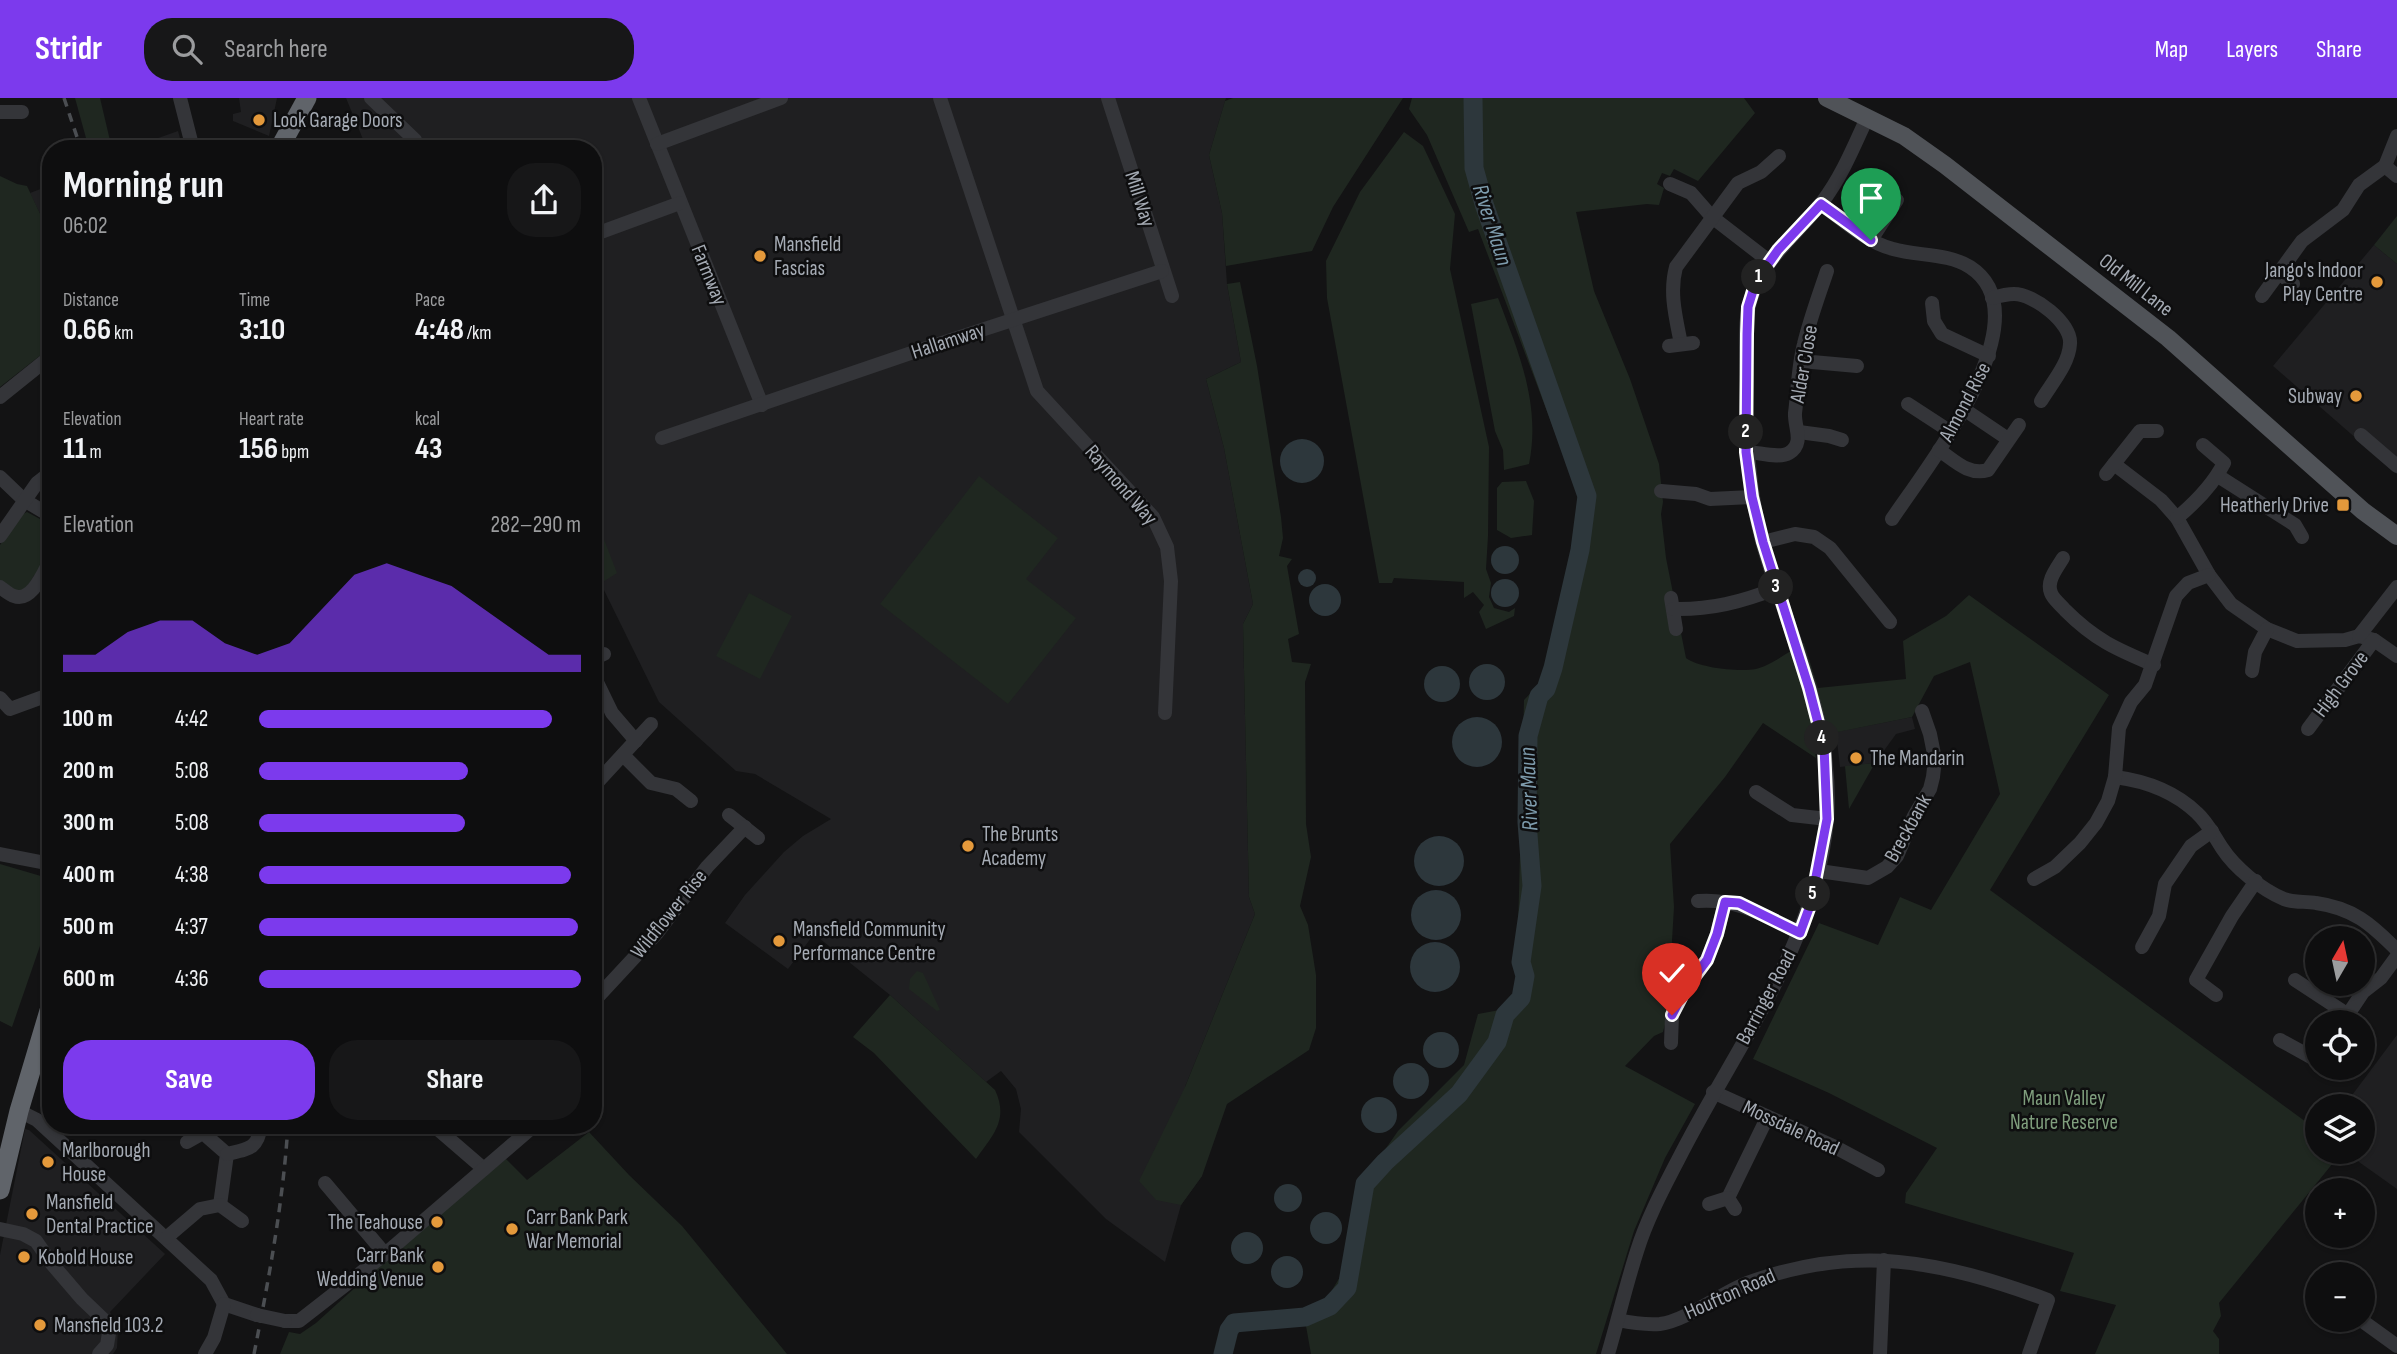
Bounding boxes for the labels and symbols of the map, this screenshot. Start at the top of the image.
place label: Look Garage Doors [273,108,403,133]
marker: Look Garage Doors [251,112,267,128]
street label: Mill Way [1119,168,1161,230]
pin [1841,168,1901,240]
water label: River Maun [1466,181,1518,270]
place label: Mansfield Fascias [774,232,841,281]
street label: Farmway [686,241,732,309]
marker: Mansfield Fascias [752,248,768,264]
street label: Old Mill Lane [2094,248,2178,322]
place label: Jango's Indoor Play Centre [2264,258,2363,307]
pin: 1 [1742,260,1776,294]
marker: Jango's Indoor Play Centre [2369,274,2385,290]
street label: Hallamway [908,317,988,365]
street label: Alder Close [1785,323,1823,406]
street label: Almond Rise [1933,358,1996,447]
place label: Subway [2288,384,2342,409]
marker: Subway [2348,388,2364,404]
pin: 2 [1728,414,1764,450]
street label: Raymond Way [1079,440,1163,530]
place label: Heatherly Drive [2220,493,2329,518]
marker: Heatherly Drive [2335,497,2351,513]
pin: 3 [1758,570,1794,604]
street label: High Grove [2308,646,2374,722]
pin: 4 [1804,720,1840,756]
water label: River Maun [1514,746,1544,831]
place label: The Mandarin [1870,746,1964,771]
marker: The Mandarin [1848,750,1864,766]
street label: Breckbank [1879,790,1937,866]
place label: The Brunts Academy [981,822,1058,871]
marker: The Brunts Academy [960,838,976,854]
street label: Wildflower Rise [626,864,712,964]
pin: 5 [1796,876,1830,912]
place label: Mansfield Community Performance Centre [793,917,946,966]
north arrow [2305,926,2375,996]
marker: Mansfield Community Performance Centre [771,933,787,949]
pin [1642,943,1702,1015]
street label: Barringer Road [1731,945,1801,1049]
park label: Maun Valley Nature Reserve [2010,1086,2118,1135]
street label: Mossdale Road [1739,1095,1843,1161]
place label: Marlborough House [62,1138,150,1187]
marker: Marlborough House [40,1154,56,1170]
place label: Mansfield Dental Practice [46,1190,154,1239]
place label: Carr Bank Park War Memorial [526,1205,628,1254]
marker: Mansfield Dental Practice [24,1206,40,1222]
place label: The Teahouse [328,1210,423,1235]
marker: The Teahouse [429,1214,445,1230]
marker: Carr Bank Park War Memorial [504,1221,520,1237]
place label: Carr Bank Wedding Venue [317,1243,424,1292]
place label: Kobold House [38,1245,133,1270]
marker: Kobold House [16,1249,32,1265]
marker: Carr Bank Wedding Venue [430,1259,446,1275]
street label: Houfton Road [1681,1263,1779,1325]
place label: Mansfield 103.2 [54,1313,164,1338]
marker: Mansfield 103.2 [32,1317,48,1333]

